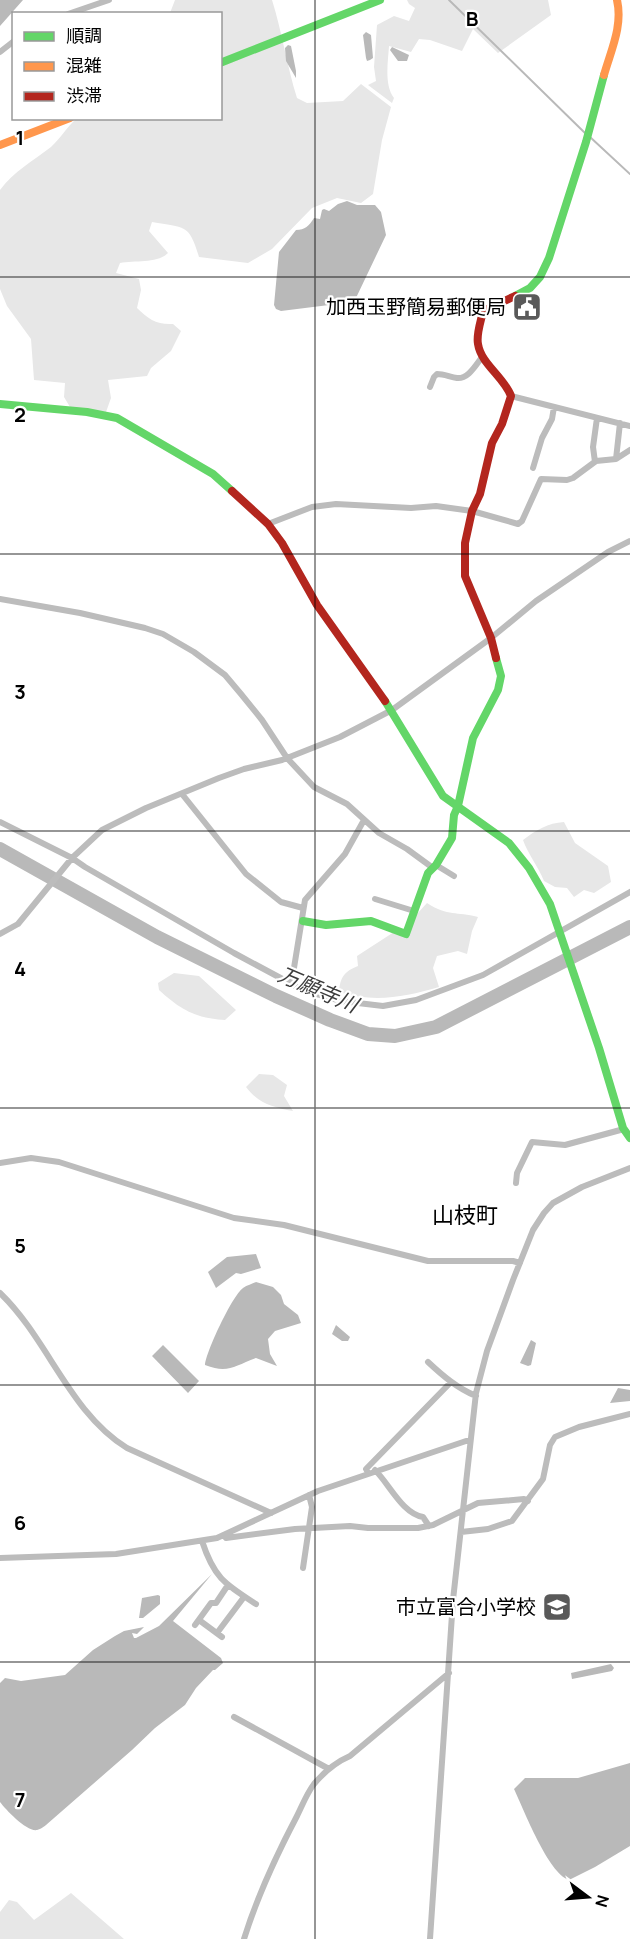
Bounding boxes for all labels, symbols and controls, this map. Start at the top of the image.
text: B [466,5,479,32]
legend [12,12,222,120]
text: 順調 [66,23,102,47]
text: 混雑 [66,53,102,77]
text: 渋滞 [66,83,102,107]
text: 1 [16,124,24,151]
public building icon: 加西玉野簡易郵便局 [511,291,543,323]
place label: 加西玉野簡易郵便局 [326,293,506,320]
text: 2 [14,401,26,428]
text: 3 [14,678,26,705]
text: 4 [14,955,26,982]
water label: 万願寺川 [274,960,364,1019]
district label: 山枝町 [432,1200,498,1230]
text: 5 [14,1232,26,1259]
text: 6 [14,1509,26,1536]
school or university icon: 市立富合小学校 [541,1591,573,1623]
place label: 市立富合小学校 [396,1593,536,1620]
text: 7 [15,1786,25,1813]
north arrow [558,1867,618,1927]
text: N [590,1893,615,1910]

